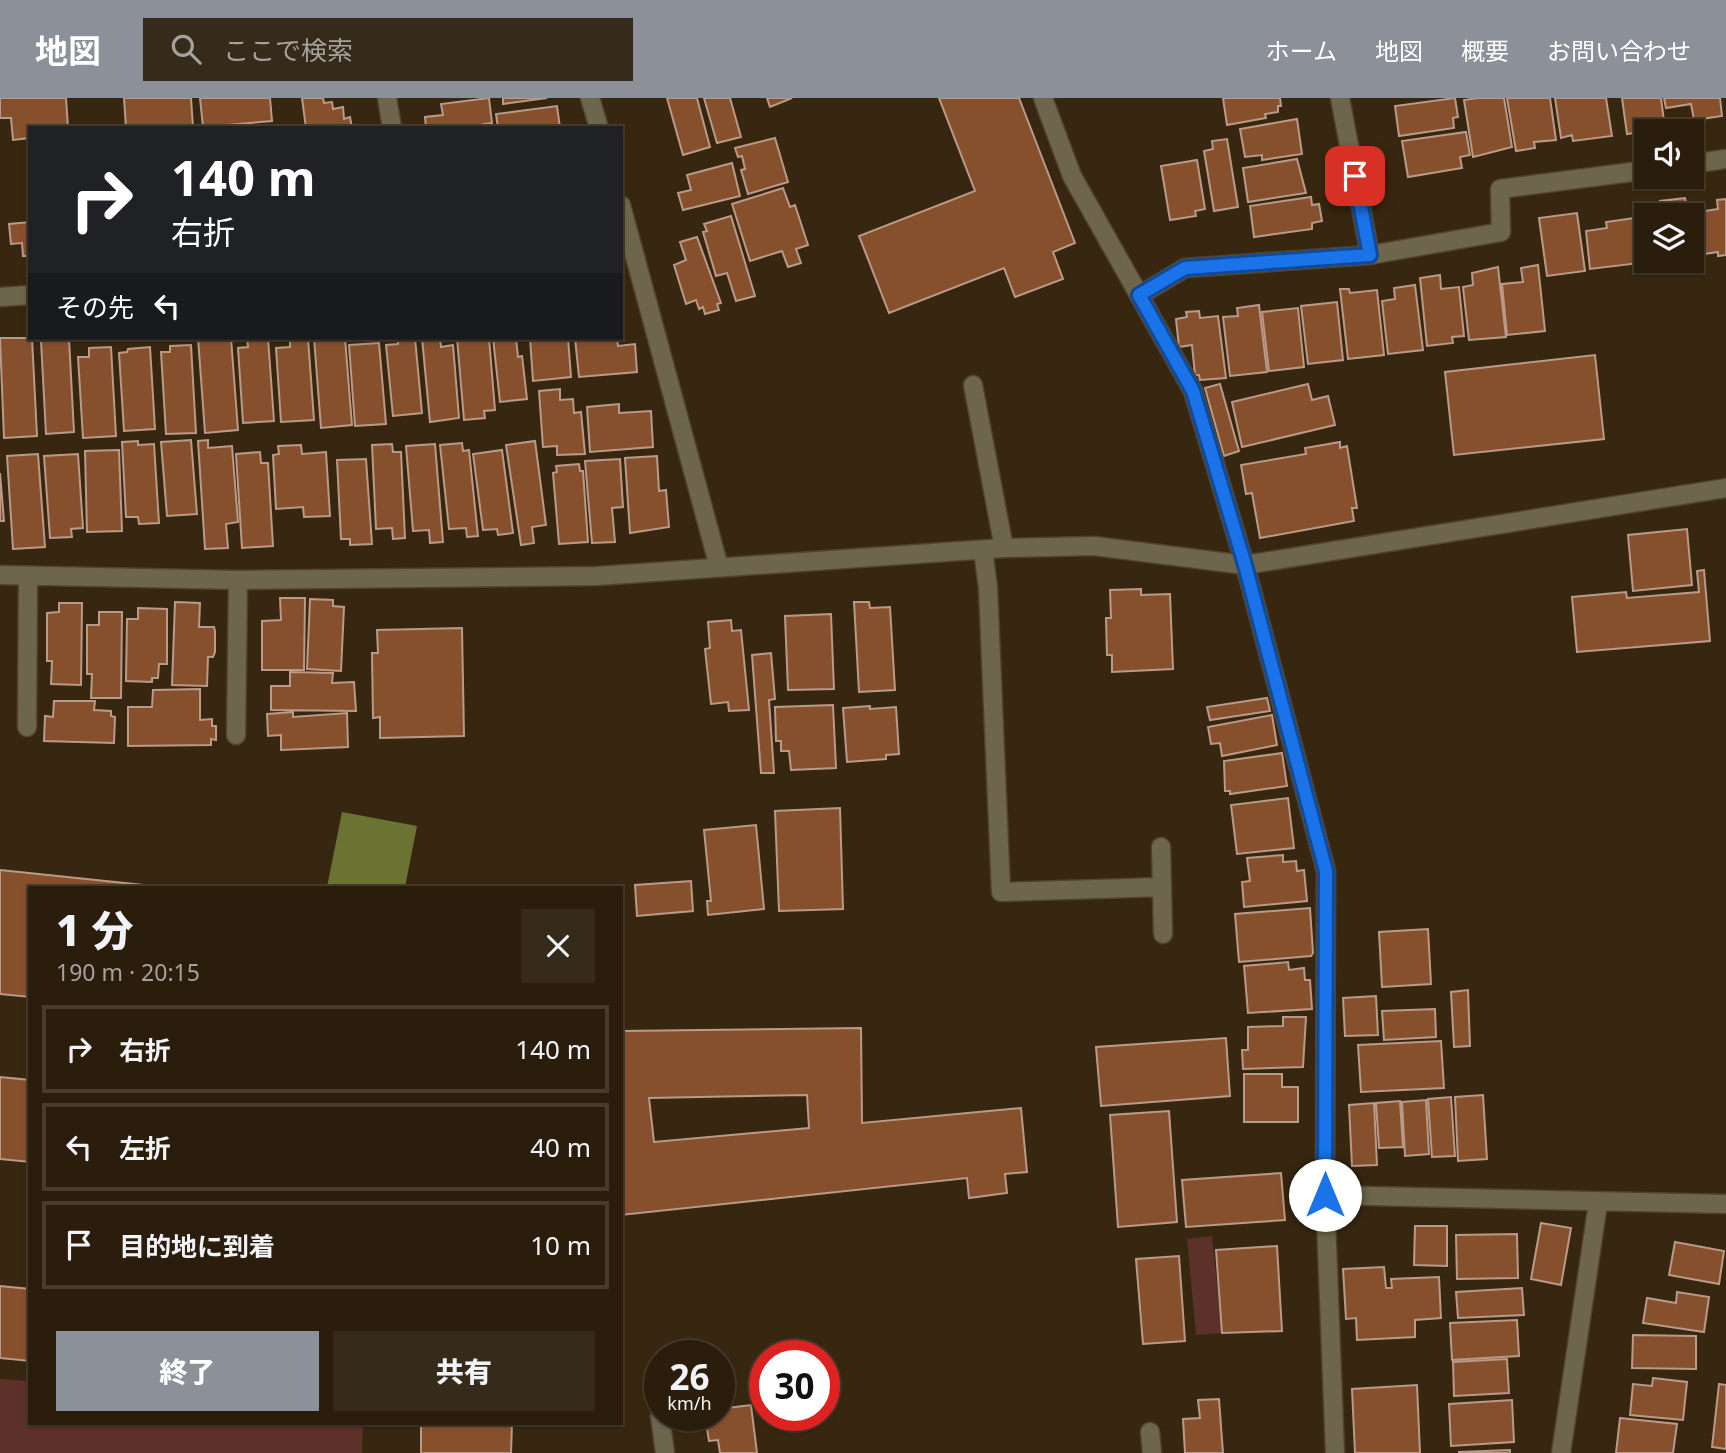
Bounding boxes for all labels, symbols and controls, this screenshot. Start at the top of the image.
search box [143,18,633,81]
text: 地図 [35,28,101,73]
icon: search [167,30,205,68]
text: ここで検索 [223,32,353,68]
text: ホーム [1266,34,1337,67]
text: 地図 [1375,34,1423,67]
text: 概要 [1461,34,1509,67]
text: お問い合わせ [1547,34,1691,67]
map controls [1634,119,1704,273]
button: sound [1634,119,1704,189]
text: 140 m [171,144,316,210]
pin [1325,146,1385,206]
icon: right [56,154,147,245]
icon: arrive [1336,157,1374,195]
button: layers [1634,203,1704,273]
text: 右折 [171,210,235,253]
icon: left [148,287,186,325]
text: その先 [56,289,134,325]
text: 1 分 [56,901,133,958]
button: close [521,909,595,983]
text: 190 m · 20:15 [56,956,200,988]
icon: right [60,1030,98,1068]
text: 140 m [515,1031,591,1067]
text: 右折 [119,1032,171,1068]
icon: left [60,1128,98,1166]
text: 40 m [530,1129,591,1165]
text: 左折 [119,1130,171,1166]
position arrow [1288,1158,1362,1232]
icon: arrive [60,1226,98,1264]
text: 10 m [530,1227,591,1263]
text: 目的地に到着 [119,1228,275,1264]
button: 終了 [56,1331,319,1411]
button: 共有 [333,1331,595,1411]
speed limit sign: 30 [749,1340,840,1431]
text: 26 [669,1353,710,1400]
text: km/h [667,1391,712,1415]

